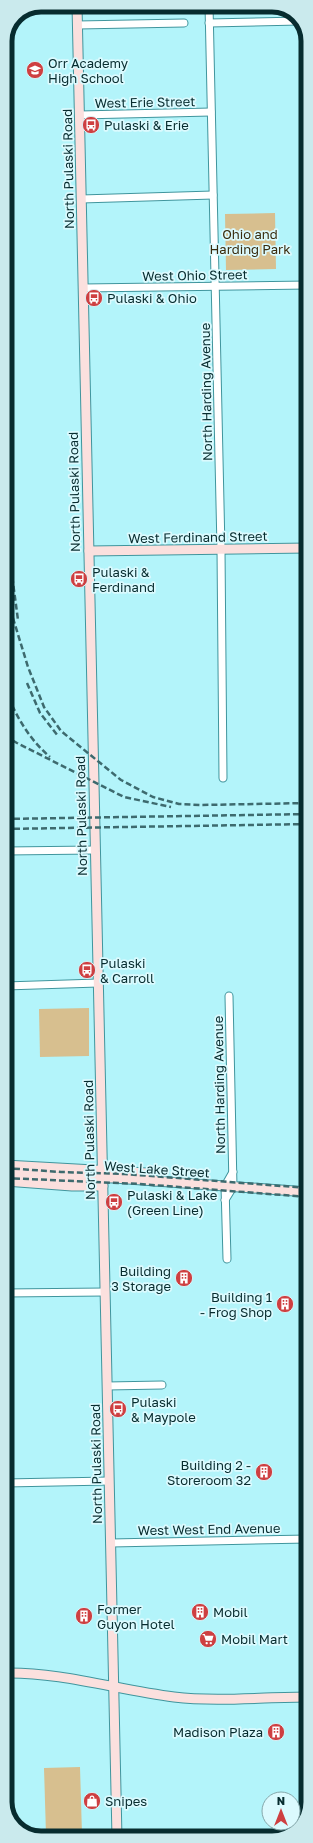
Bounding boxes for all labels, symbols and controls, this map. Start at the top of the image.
place label: Orr Academy High School [48,55,129,86]
school or university icon: Orr Academy High School [25,60,45,80]
street label: West Erie Street [95,93,195,111]
street label: North Pulaski Road [59,109,77,229]
bus stop icon: Pulaski & Erie [81,115,101,135]
place label: Pulaski & Erie [104,117,189,133]
park label: Ohio and Harding Park [209,226,291,257]
street label: West Ohio Street [142,266,248,284]
bus stop icon: Pulaski & Ohio [84,288,104,308]
place label: Pulaski & Ohio [107,290,197,306]
street label: North Harding Avenue [197,323,215,461]
street label: North Pulaski Road [65,432,83,552]
street label: West Ferdinand Street [128,528,268,546]
place label: Pulaski & Ferdinand [92,564,155,595]
bus stop icon: Pulaski & Ferdinand [69,569,89,589]
street label: North Pulaski Road [72,756,90,876]
place label: Pulaski & Carroll [100,955,154,986]
bus stop icon: Pulaski & Carroll [77,960,97,980]
street label: North Harding Avenue [210,1016,228,1154]
street label: North Pulaski Road [80,1080,98,1200]
street label: West Lake Street [104,1157,210,1181]
place label: Pulaski & Lake (Green Line) [127,1187,217,1218]
bus stop icon: Pulaski & Lake (Green Line) [104,1192,124,1212]
place label: Building 3 Storage [111,1263,171,1294]
building icon: Building 3 Storage [174,1268,194,1288]
place label: Building 1 - Frog Shop [200,1289,272,1320]
building icon: Building 1 - Frog Shop [275,1294,295,1314]
place label: Pulaski & Maypole [131,1394,196,1425]
bus stop icon: Pulaski & Maypole [108,1399,128,1419]
street label: North Pulaski Road [87,1404,105,1524]
place label: Building 2 - Storeroom 32 [167,1457,251,1488]
building icon: Building 2 - Storeroom 32 [254,1462,274,1482]
street label: West West End Avenue [137,1520,281,1538]
place label: Former Guyon Hotel [97,1601,175,1632]
building icon: Mobil [190,1602,210,1622]
place label: Mobil [213,1604,248,1620]
building icon: Former Guyon Hotel [74,1606,94,1626]
supermarket icon: Mobil Mart [198,1629,218,1649]
place label: Mobil Mart [221,1631,288,1647]
building icon: Madison Plaza [266,1722,286,1742]
place label: Madison Plaza [173,1724,263,1740]
shop icon: Snipes [82,1791,102,1811]
north arrow [261,1791,301,1831]
place label: Snipes [105,1793,147,1809]
text: N [277,1794,285,1807]

